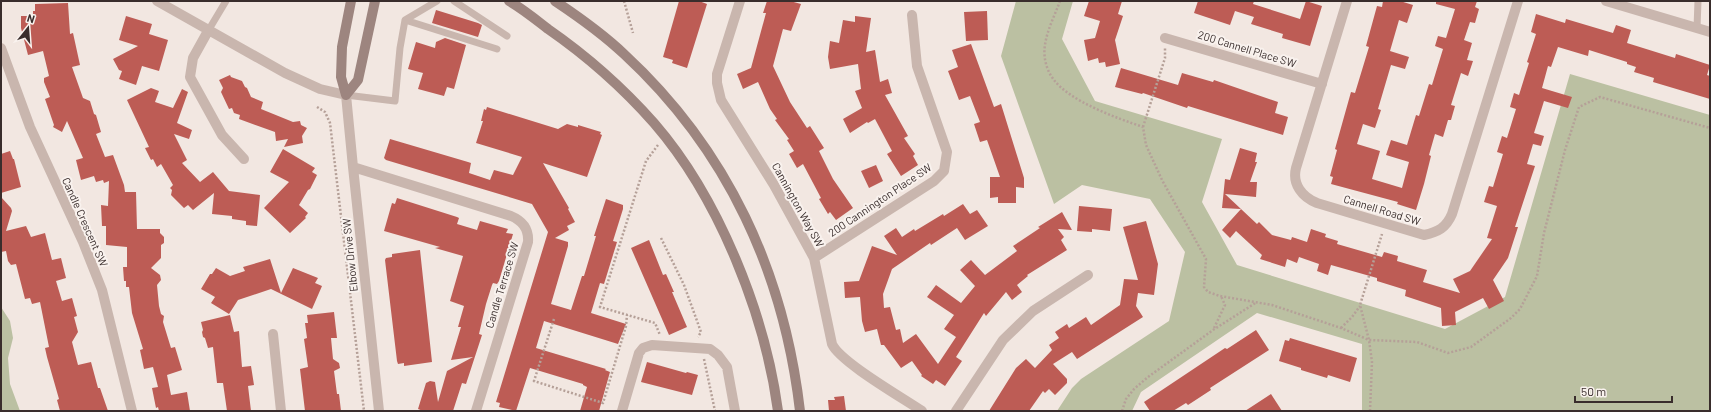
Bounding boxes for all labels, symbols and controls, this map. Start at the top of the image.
north arrow [8,8,48,48]
text: N [26,11,36,25]
street label: 200 Cannell Place SW [1196,27,1298,70]
street label: Cannington Way SW [770,160,827,250]
street label: 200 Cannington Place SW [826,160,934,239]
street label: Candle Crescent SW [60,175,111,269]
street label: Cannell Road SW [1342,192,1422,227]
street label: Elbow Drive SW [339,217,360,292]
street label: Candle Terrace SW [482,240,521,329]
scale bar [1575,378,1672,404]
text: 50 m [1581,384,1606,398]

